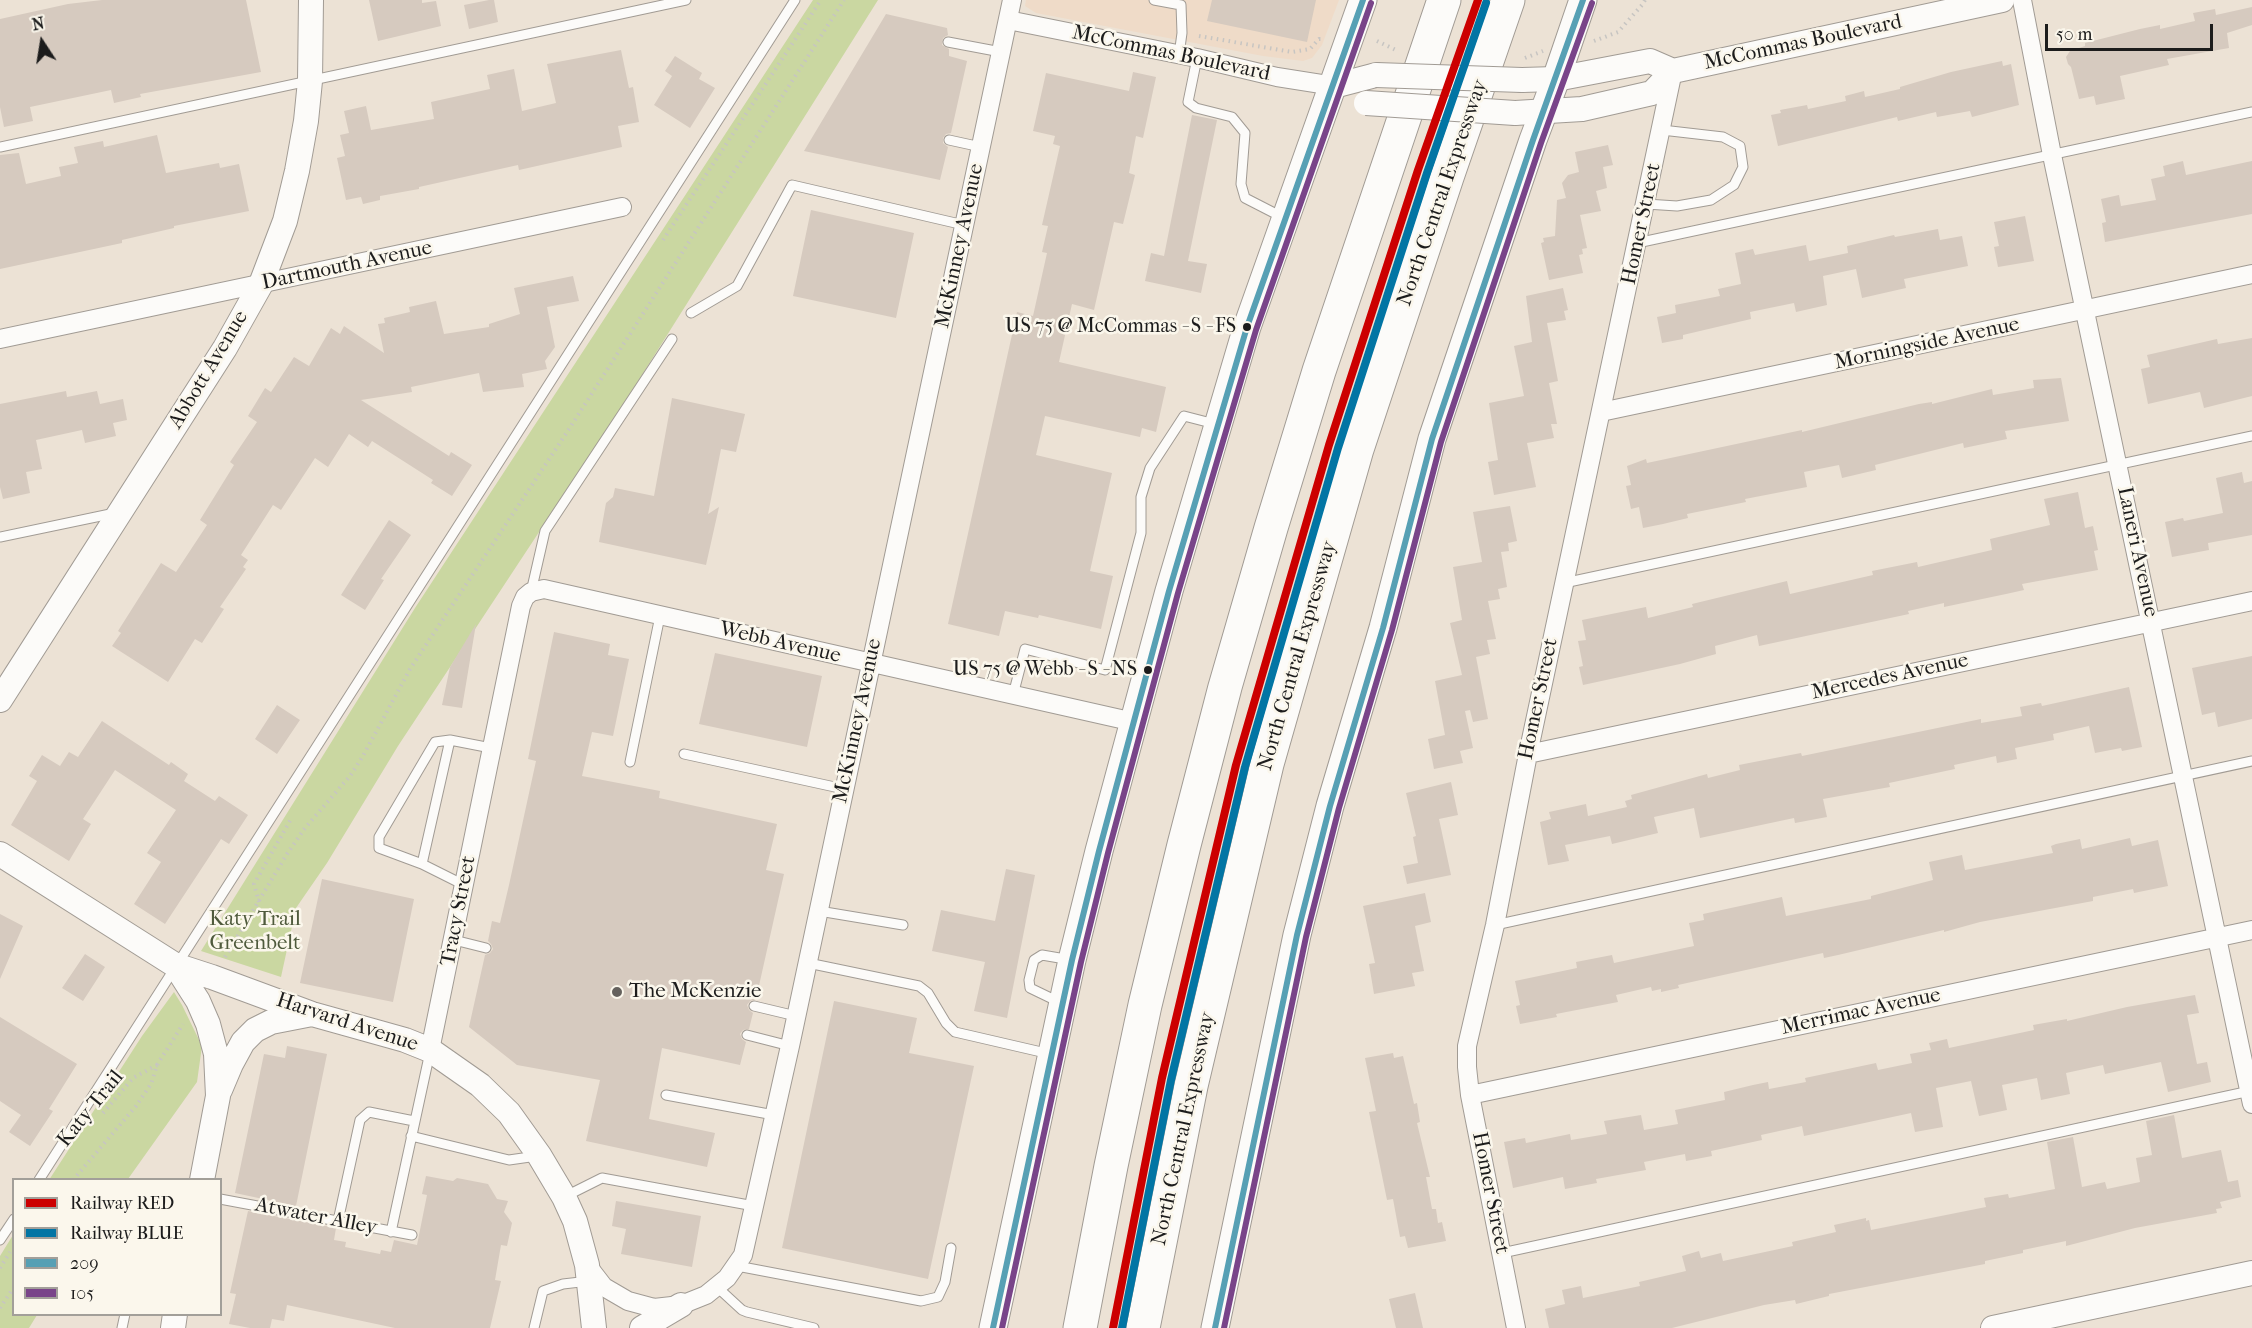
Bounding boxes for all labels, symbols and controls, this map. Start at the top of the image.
street label: McCommas Boulevard [1702,10,1904,76]
north arrow [12,12,72,72]
scale bar [2048,12,2216,50]
text: N [30,13,46,34]
street label: McCommas Boulevard [1070,21,1272,87]
text: 50 m [2056,24,2092,45]
street label: North Central Expressway [1392,77,1494,309]
street label: Homer Street [1617,161,1667,287]
street label: McKinney Avenue [930,162,990,330]
street label: Dartmouth Avenue [260,236,434,296]
street label: Abbott Avenue [164,306,254,434]
street label: Morningside Avenue [1832,312,2022,376]
place label: US 75 @ McCommas - S - FS [1005,315,1236,339]
marker: US 75 @ McCommas - S - FS [1241,321,1253,333]
street label: Laneri Avenue [2111,485,2163,619]
street label: North Central Expressway [1253,538,1343,774]
street label: Webb Avenue [717,617,843,669]
street label: Homer Street [1514,636,1564,762]
street label: McKinney Avenue [828,637,888,805]
street label: Mercedes Avenue [1809,648,1971,706]
place label: US 75 @ Webb - S - NS [953,658,1137,682]
marker: US 75 @ Webb - S - NS [1142,664,1154,676]
street label: Tracy Street [436,854,482,968]
park label: Katy Trail Greenbelt [209,907,301,957]
place label: The McKenzie [629,979,762,1005]
street label: Merrimac Avenue [1779,983,1943,1041]
marker: The McKenzie [610,985,624,999]
street label: Harvard Avenue [273,988,421,1058]
street label: North Central Expressway [1147,1010,1221,1248]
street label: Katy Trail [52,1065,130,1153]
street label: Homer Street [1466,1130,1514,1256]
legend [12,1178,222,1316]
text: Railway RED [70,1193,174,1214]
street label: Atwater Alley [253,1193,379,1241]
text: Railway BLUE [70,1223,184,1244]
text: 209 [70,1253,99,1274]
text: 105 [70,1283,94,1304]

